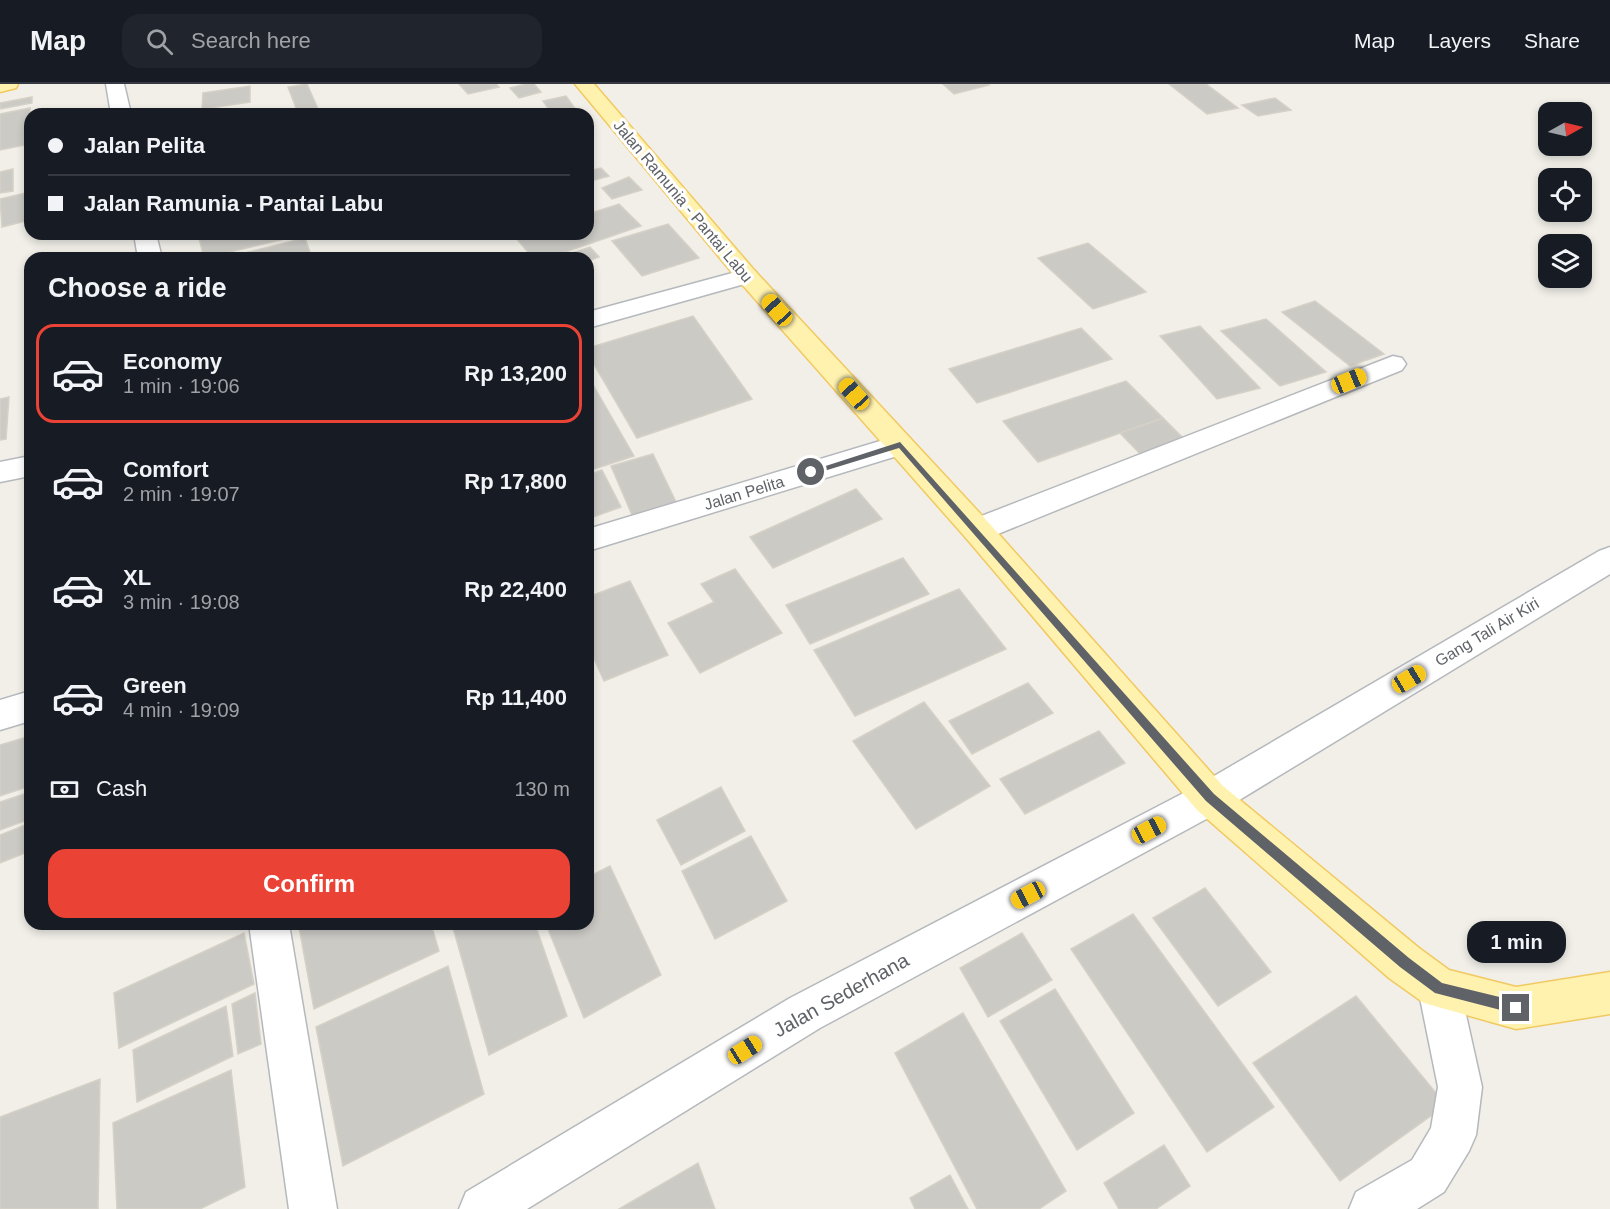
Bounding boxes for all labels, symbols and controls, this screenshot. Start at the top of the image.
search box [122,14,542,68]
text: Map [30,25,86,56]
icon: search [143,25,176,58]
text: Search here [191,28,311,53]
text: Map [1354,29,1395,52]
text: Layers [1428,29,1491,52]
text: Share [1524,29,1580,52]
north arrow [1538,102,1592,156]
map controls [1538,102,1592,288]
street label: Jalan Ramunia - Pantai Labu [610,116,756,286]
text: Jalan Pelita [84,133,205,158]
button: locate [1538,168,1592,222]
text: Jalan Ramunia - Pantai Labu [84,191,384,216]
button: layers [1538,234,1592,288]
text: Choose a ride [48,273,227,303]
car [758,291,796,329]
icon: car [51,347,105,401]
text: Economy [123,349,222,374]
text: Rp 13,200 [464,361,567,386]
car [1329,366,1369,396]
text: 1 min · 19:06 [123,375,240,397]
car [835,375,873,413]
icon: car [51,455,105,509]
text: Comfort [123,457,209,482]
route start [797,458,824,485]
text: Rp 17,800 [464,469,567,494]
street label: Jalan Pelita [702,473,786,513]
text: 2 min · 19:07 [123,483,240,505]
icon: car [51,563,105,617]
text: XL [123,565,151,590]
text: Rp 22,400 [464,577,567,602]
text: 3 min · 19:08 [123,591,240,613]
street label: Gang Tali Air Kiri [1432,594,1542,670]
car [1389,662,1429,696]
icon: car [51,671,105,725]
text: Green [123,673,187,698]
text: Rp 11,400 [465,685,567,710]
text: 4 min · 19:09 [123,699,240,721]
icon: cash [48,773,81,806]
text: Cash [96,776,147,801]
text: 130 m [514,778,570,800]
car [1129,814,1169,846]
button: Confirm [48,849,570,918]
car [1008,879,1048,911]
callout: 1 min [1466,921,1565,963]
text: 1 min [1490,931,1543,953]
street label: Jalan Sederhana [770,948,913,1041]
route end [1502,994,1529,1021]
car [725,1033,765,1067]

